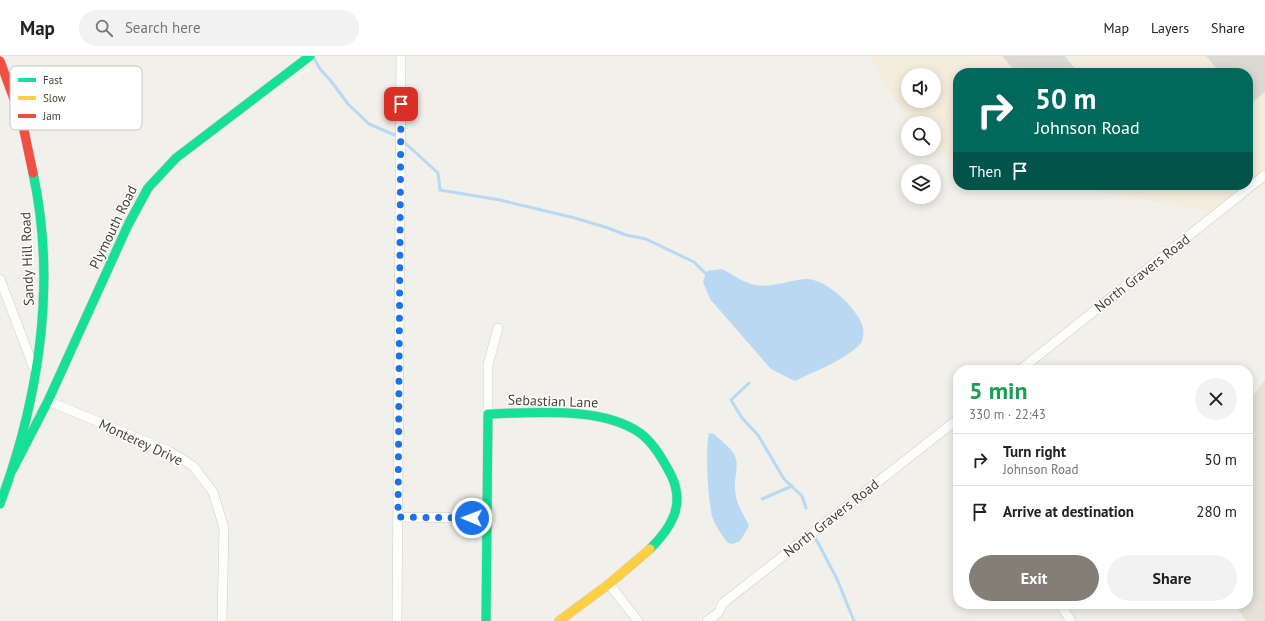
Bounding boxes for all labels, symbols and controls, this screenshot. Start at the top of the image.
search box [79,10,359,46]
text: Map [20,16,55,40]
icon: search [93,17,115,39]
text: Search here [125,18,201,37]
text: Map [1103,19,1129,37]
text: Layers [1151,19,1189,37]
text: Share [1211,19,1245,37]
legend [10,66,142,130]
map controls [901,68,941,204]
button: sound [901,68,941,108]
text: Fast [43,73,63,87]
text: 50 m [1035,80,1096,117]
icon: right [969,84,1021,136]
pin [384,87,418,121]
text: Slow [43,91,66,105]
icon: arrive [390,93,412,115]
text: Jam [42,109,61,123]
button: search [901,116,941,156]
text: Johnson Road [1035,116,1140,139]
icon: arrive [1009,160,1031,182]
text: Then [969,162,1001,181]
button: layers [901,164,941,204]
street label: Plymouth Road [85,182,141,272]
street label: Sandy Hill Road [16,212,38,306]
street label: North Gravers Road [1091,230,1193,316]
text: 5 min [969,375,1028,406]
button: close [1195,378,1237,420]
street label: Sebastian Lane [507,390,599,412]
text: 330 m · 22:43 [969,406,1046,423]
street label: Monterey Drive [96,415,186,469]
text: Turn right [1003,442,1066,461]
icon: right [969,449,991,471]
text: 50 m [1204,450,1237,469]
text: Johnson Road [1003,461,1079,478]
street label: North Gravers Road [780,475,882,561]
position arrow [451,497,493,539]
icon: arrive [969,501,991,523]
text: Arrive at destination [1003,502,1134,521]
text: 280 m [1196,502,1237,521]
button: Exit [969,555,1099,601]
button: Share [1107,555,1237,601]

